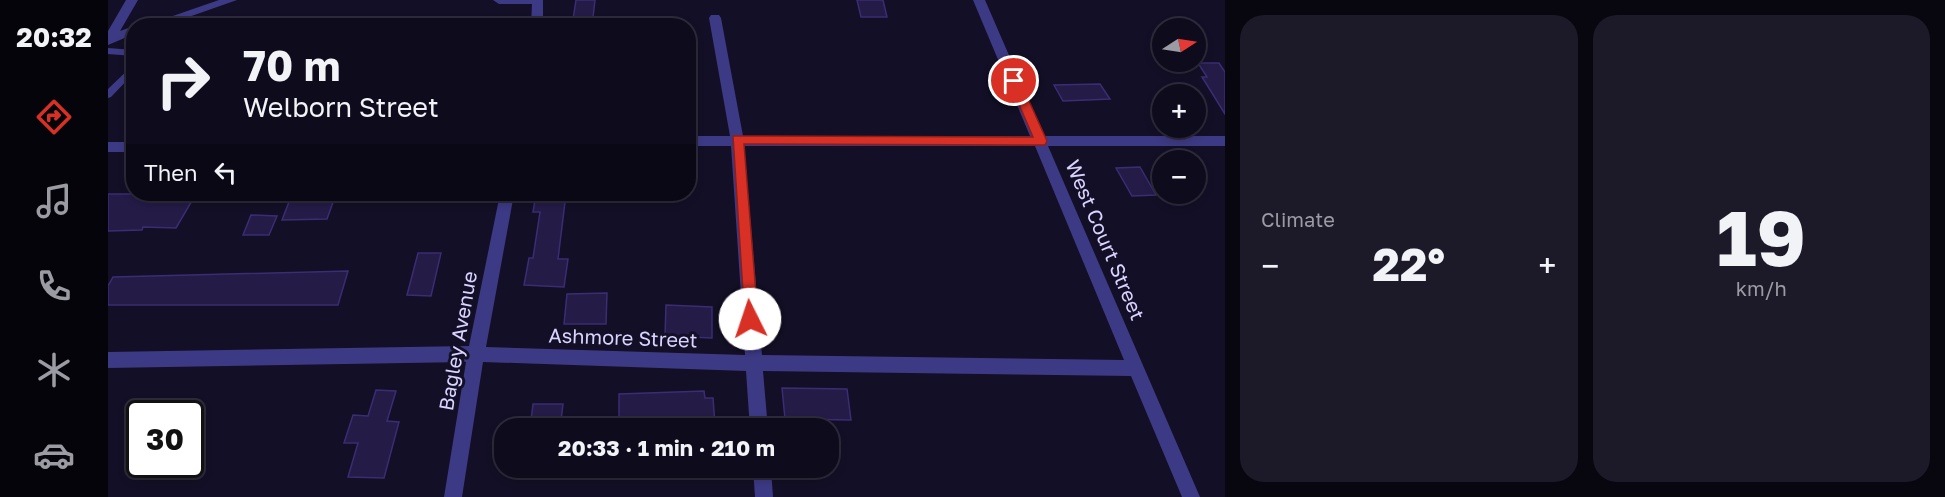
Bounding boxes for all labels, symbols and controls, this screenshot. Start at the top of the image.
north arrow [1152,18,1206,72]
map controls [1152,18,1206,204]
text: 20:32 [16,21,92,53]
text: 70 m [243,40,340,90]
icon: right [144,42,222,120]
pin [988,55,1039,106]
icon: arrive [997,64,1030,97]
button: + [1152,84,1206,138]
text: Welborn Street [243,91,439,123]
icon: directions [33,96,75,138]
button: − [1152,150,1206,204]
icon: left [209,156,242,189]
street label: West Court Street [1061,156,1151,323]
text: Then [144,159,197,186]
icon: music [33,180,75,222]
text: 19 [1716,190,1806,283]
text: Climate [1261,207,1335,231]
text: 22° [1373,237,1445,291]
text: − [1261,246,1279,285]
text: + [1538,246,1556,285]
icon: phone [33,265,75,307]
street label: Bagley Avenue [433,269,481,412]
text: km/h [1736,276,1787,300]
position arrow [718,287,782,351]
street label: Ashmore Street [548,322,698,352]
icon: climate [33,349,75,391]
speed limit sign: 30 [126,400,204,478]
icon: car [33,434,75,476]
text: 20:33 · 1 min · 210 m [558,434,775,461]

